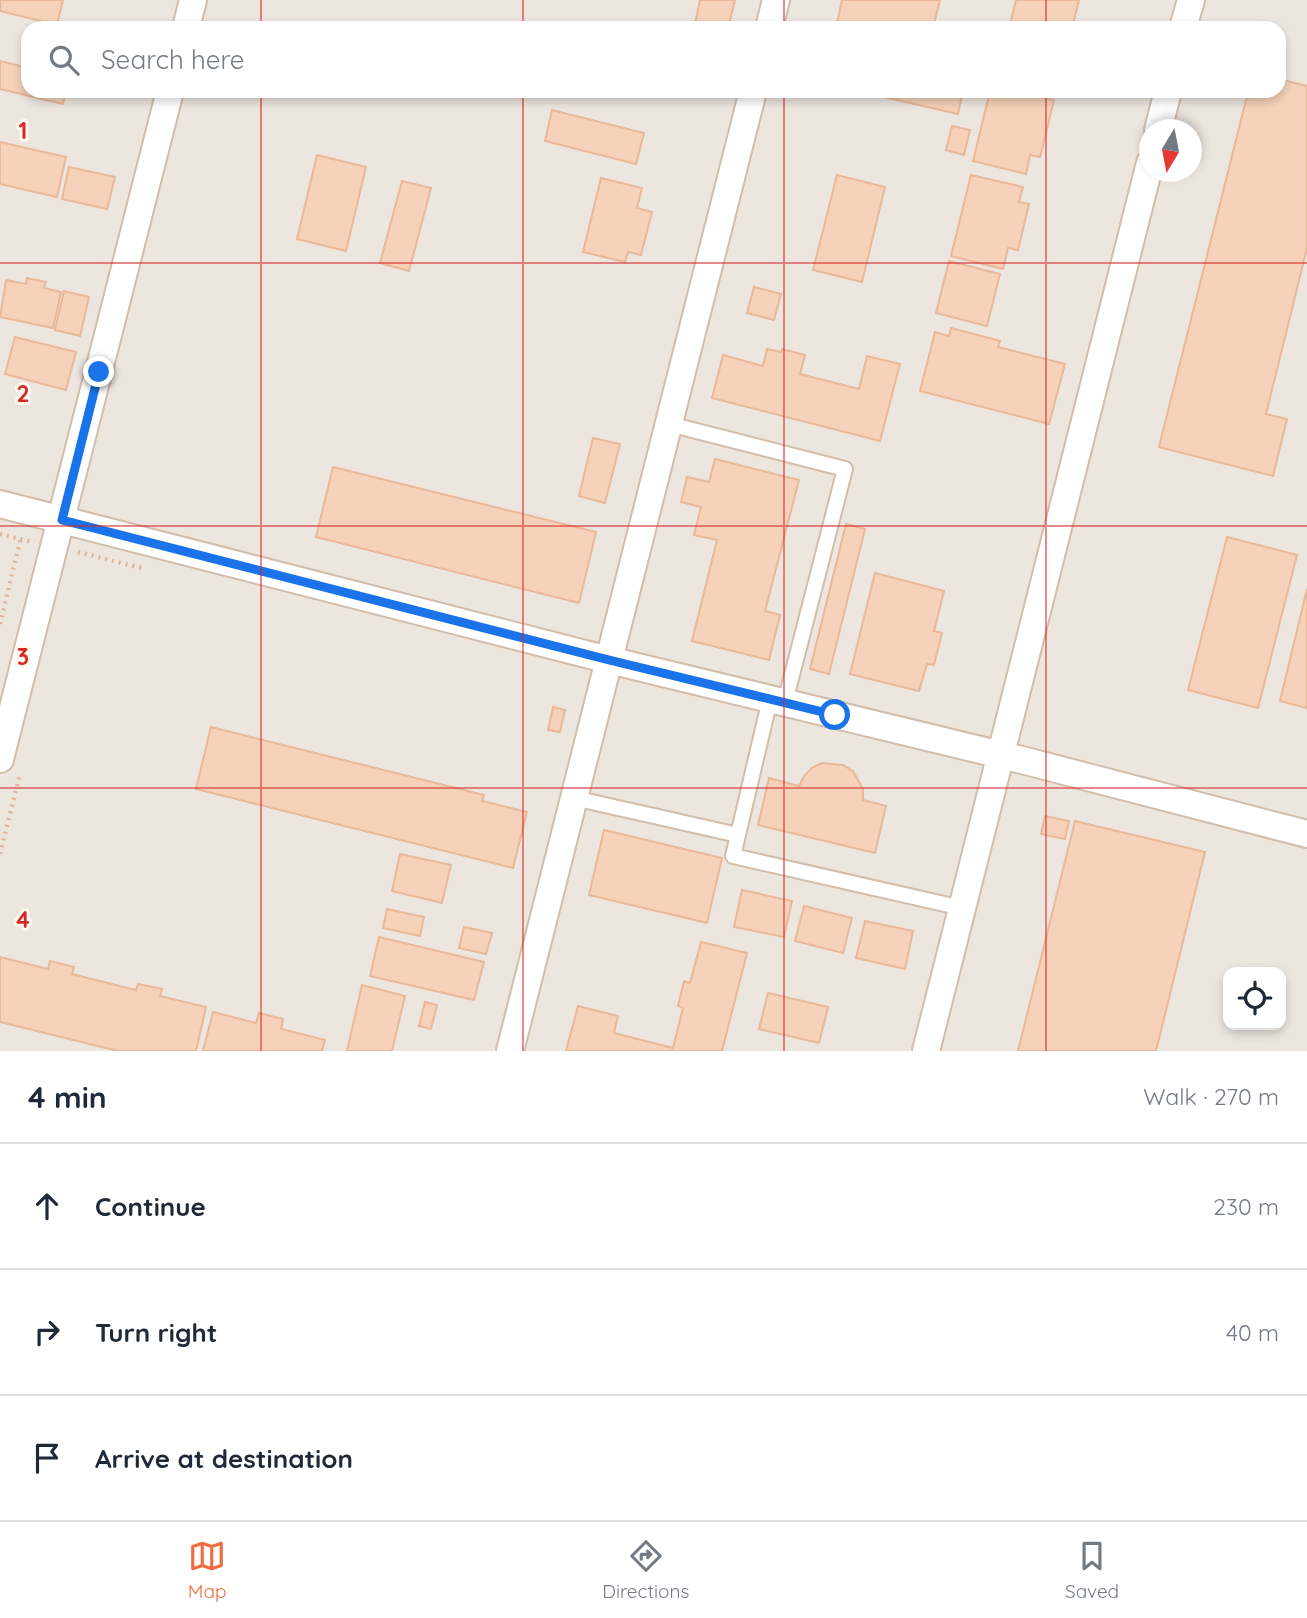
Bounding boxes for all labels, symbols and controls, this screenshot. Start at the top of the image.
search box [21,21,1286,98]
icon: search [45,41,83,79]
text: Search here [101,43,245,76]
text: 1 [19,116,27,145]
north arrow [1139,119,1202,182]
route end [83,356,114,387]
text: 2 [16,379,30,408]
text: 3 [17,642,29,671]
route start [819,699,850,730]
text: 4 [16,905,30,934]
map controls [1223,967,1286,1030]
button: locate [1223,967,1286,1030]
text: 4 min [28,1078,107,1116]
text: Walk · 270 m [1143,1082,1279,1111]
icon: ahead [28,1187,66,1225]
text: Continue [95,1190,206,1223]
text: 230 m [1213,1192,1279,1221]
icon: right [28,1313,66,1351]
text: Turn right [95,1316,217,1349]
text: 40 m [1226,1318,1279,1347]
icon: arrive [28,1439,66,1477]
text: Arrive at destination [95,1442,353,1475]
tab: Map [188,1537,227,1603]
tab: Directions [602,1537,689,1603]
tab: Saved [1065,1537,1119,1603]

